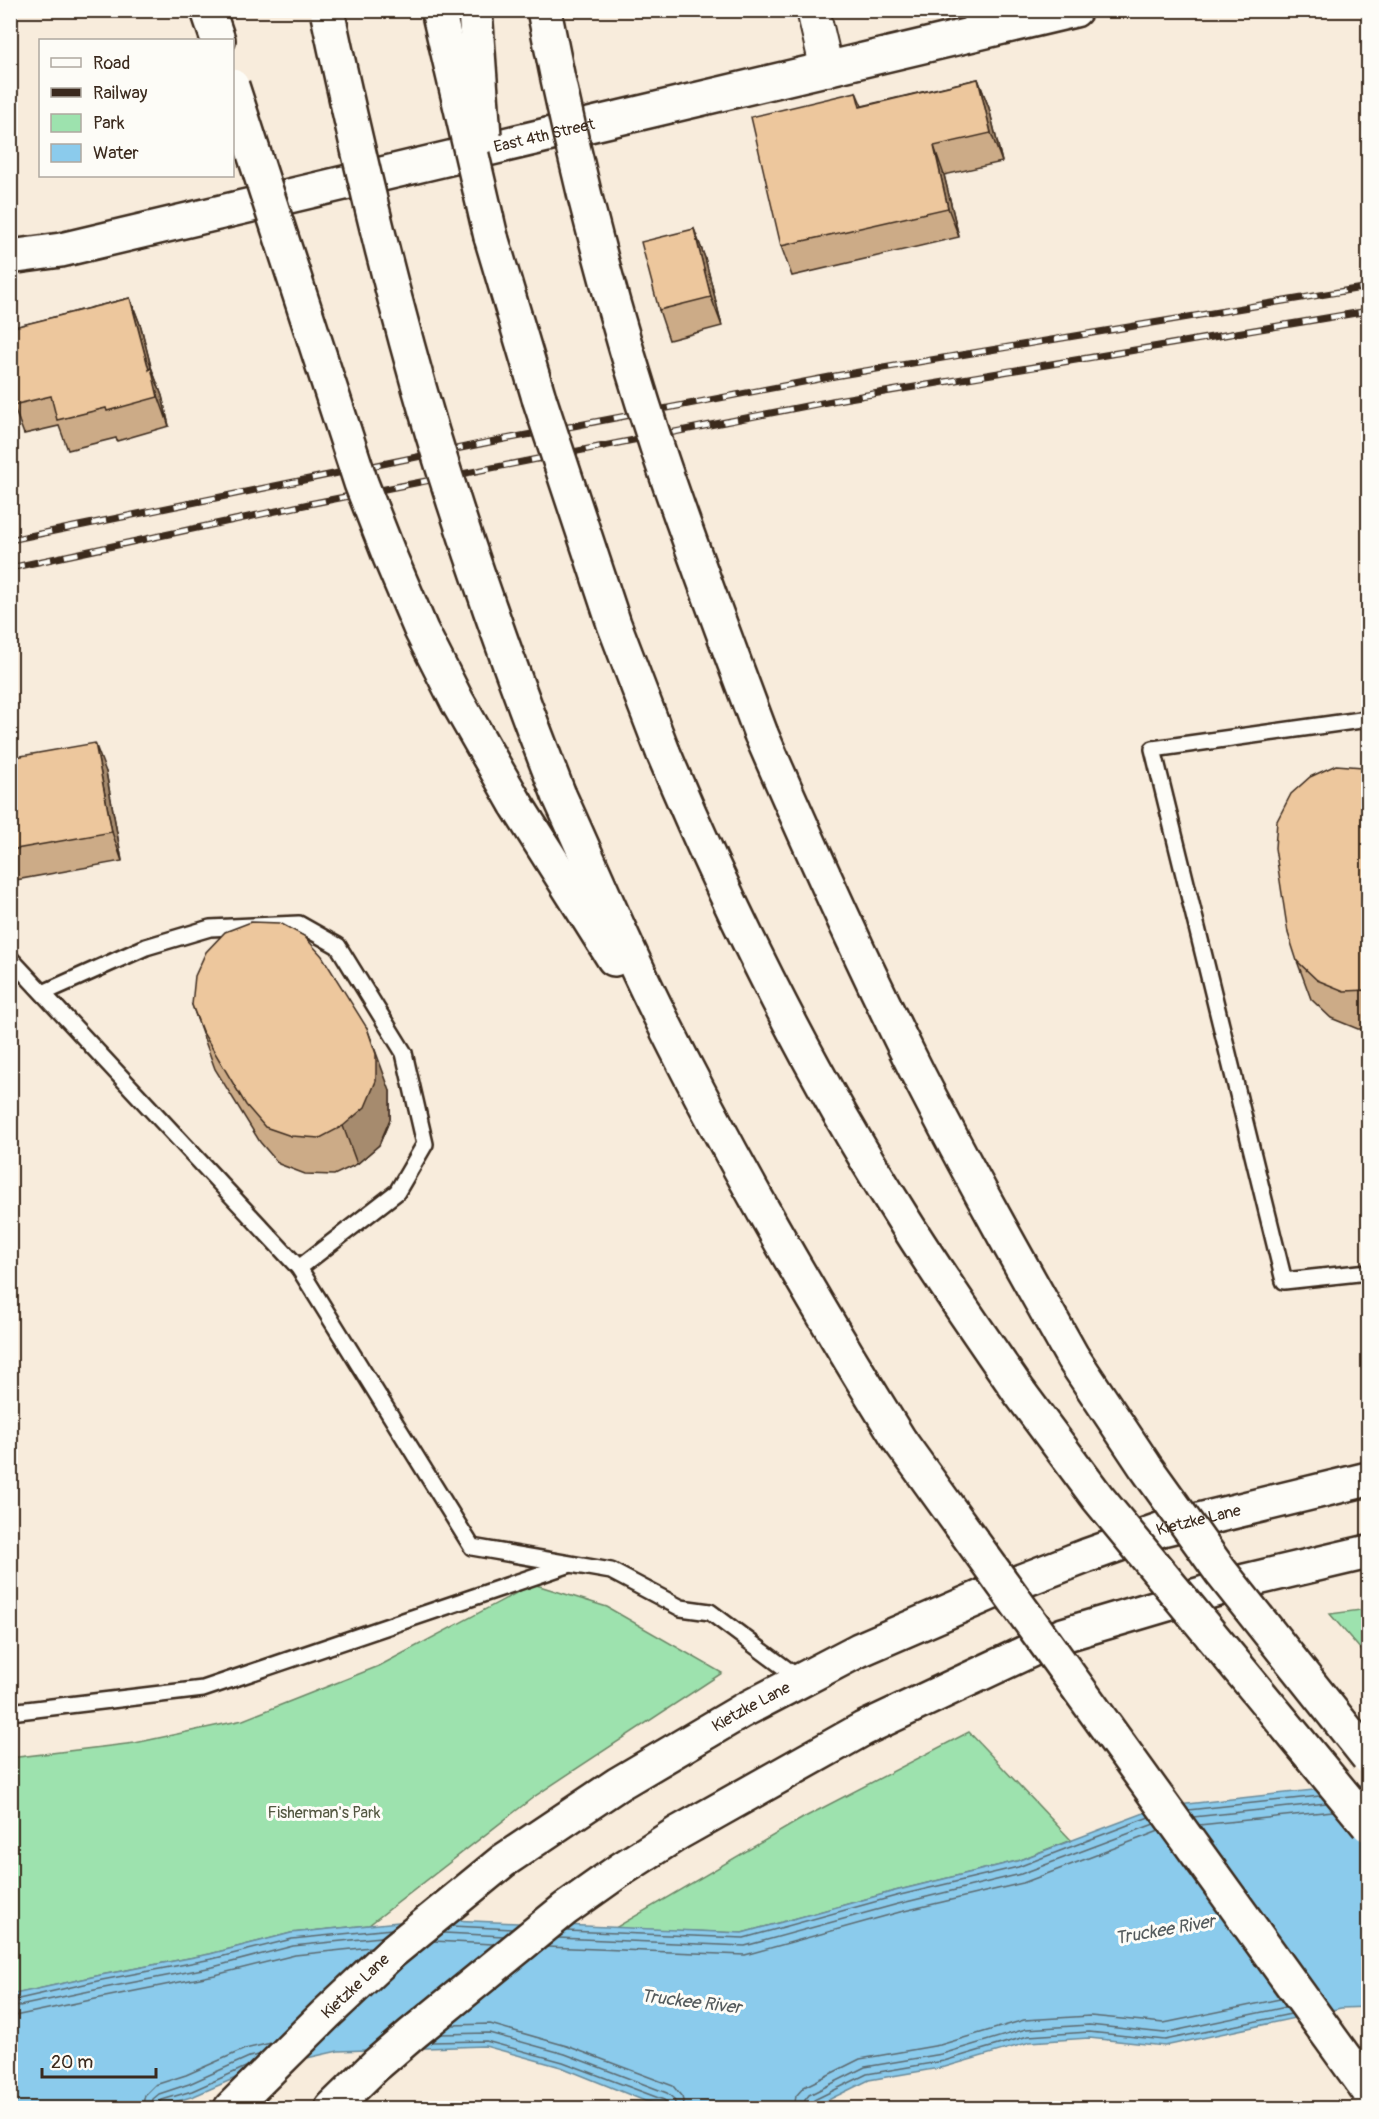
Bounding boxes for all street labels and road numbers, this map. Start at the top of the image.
street label: East 4th Street [492,114,597,157]
street label: Kietzke Lane [1153,1500,1243,1540]
street label: Kietzke Lane [708,1678,794,1736]
street label: Kietzke Lane [317,1949,394,2023]

